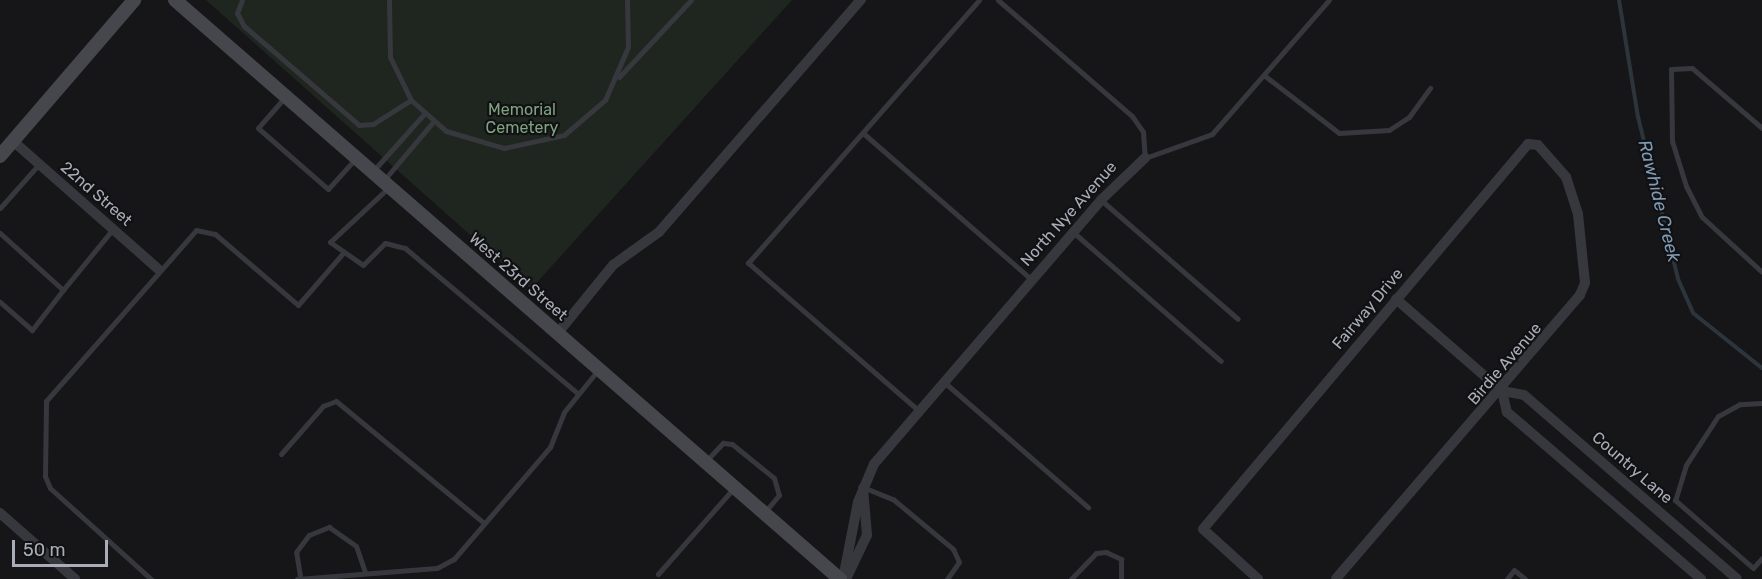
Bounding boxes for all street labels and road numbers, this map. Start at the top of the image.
street label: North Nye Avenue [1017,157,1121,271]
street label: 22nd Street [56,158,136,230]
street label: West 23rd Street [465,229,571,325]
street label: Fairway Drive [1328,264,1408,354]
street label: Birdie Avenue [1464,319,1546,409]
street label: Country Lane [1588,428,1676,508]

